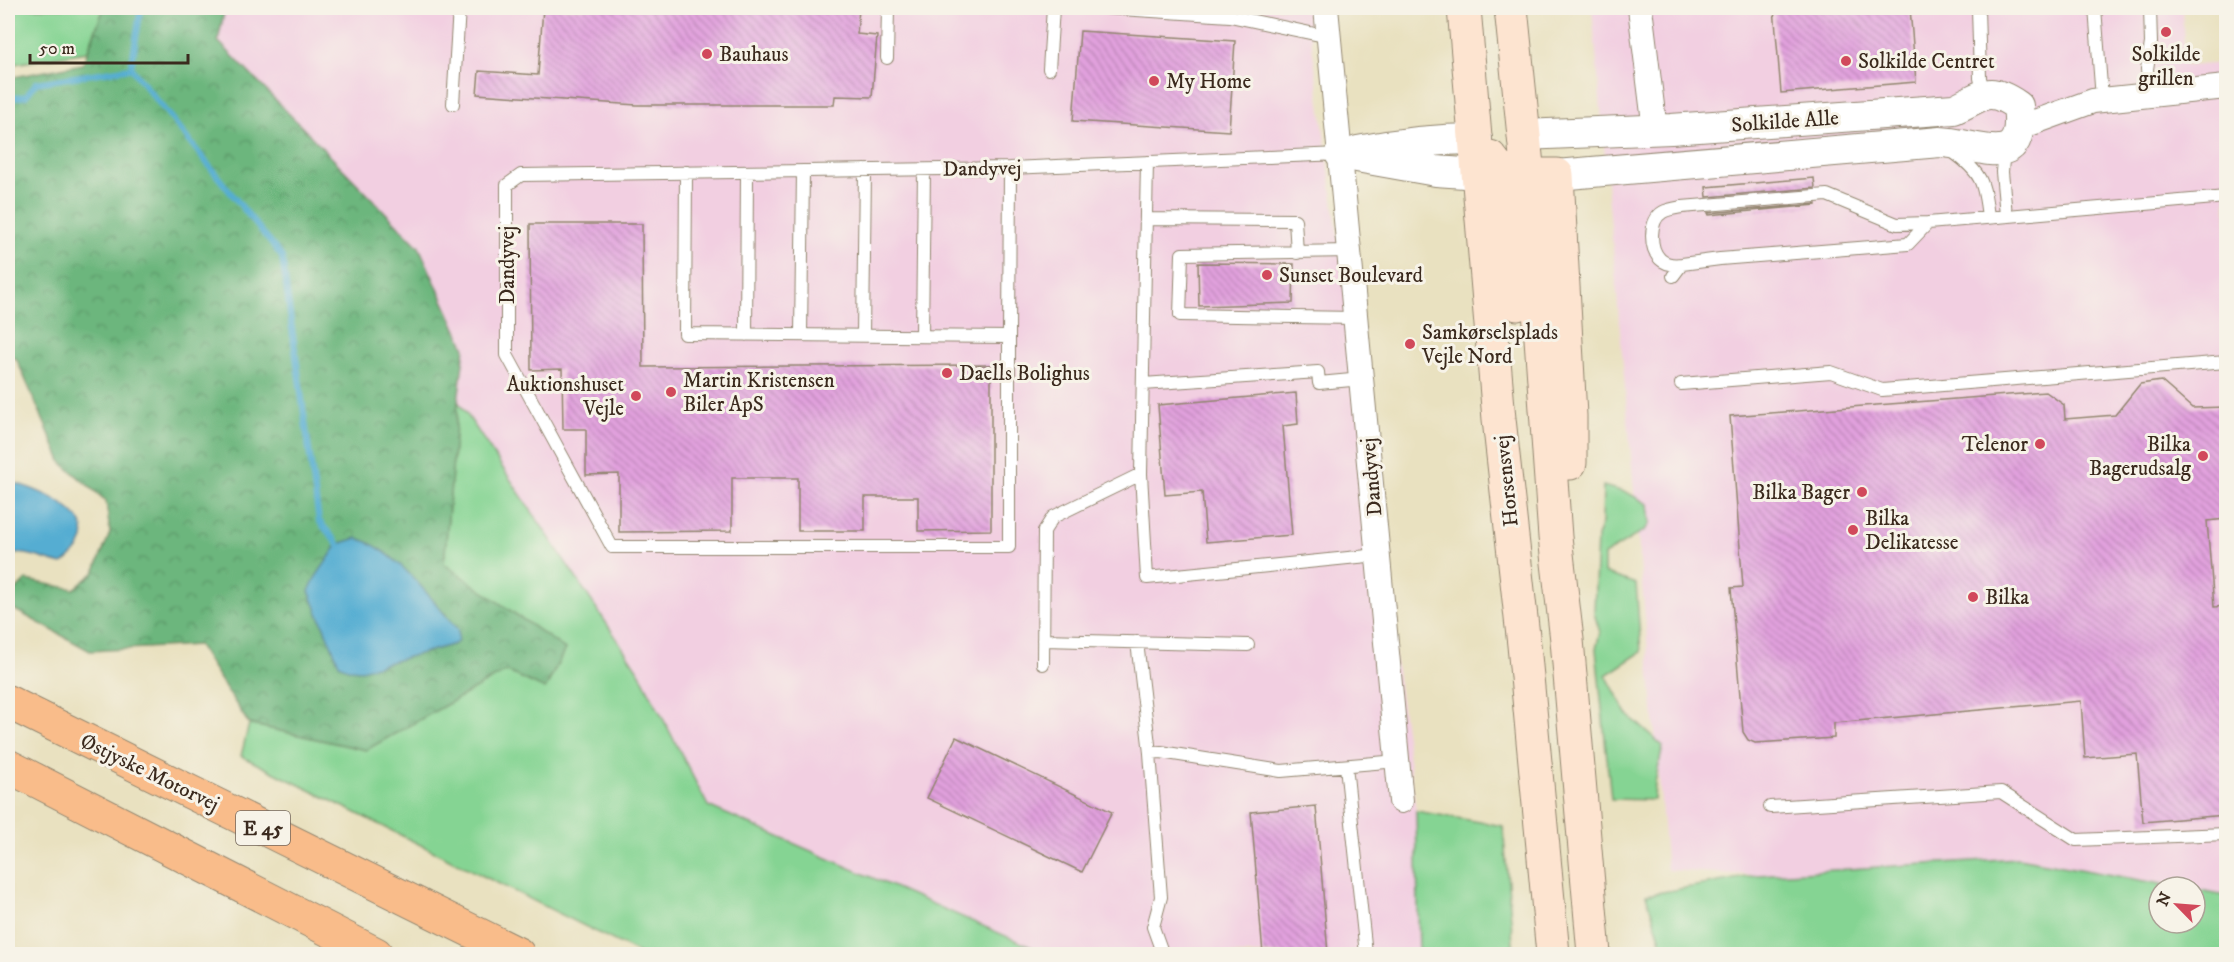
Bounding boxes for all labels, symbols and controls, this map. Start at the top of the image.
marker: Solkilde grillen [2159,25,2173,39]
scale bar [30,27,188,65]
text: 50 m [39,38,75,60]
place label: Bauhaus [719,42,788,68]
place label: Solkilde grillen [2132,42,2201,92]
marker: Bauhaus [700,47,714,61]
place label: Solkilde Centret [1858,49,1995,75]
marker: Solkilde Centret [1839,54,1853,68]
place label: My Home [1166,69,1251,95]
marker: My Home [1147,74,1161,88]
street label: Solkilde Alle [1730,105,1840,139]
street label: Dandyvej [942,155,1022,183]
street label: Dandyvej [495,226,521,304]
place label: Sunset Boulevard [1279,263,1424,289]
marker: Sunset Boulevard [1260,268,1274,282]
place label: Samkørselsplads Vejle Nord [1421,320,1558,370]
marker: Samkørselsplads Vejle Nord [1403,337,1417,351]
place label: Daells Bolighus [959,361,1090,387]
marker: Daells Bolighus [940,366,954,380]
place label: Martin Kristensen Biler ApS [683,368,835,418]
place label: Auktionshuset Vejle [506,372,624,422]
marker: Martin Kristensen Biler ApS [664,385,678,399]
marker: Auktionshuset Vejle [629,389,643,403]
place label: Telenor [1962,432,2028,458]
place label: Bilka Bagerudsalg [2089,432,2192,482]
street label: Horsensvej [1489,434,1525,528]
street label: Dandyvej [1356,437,1388,517]
marker: Telenor [2033,437,2047,451]
marker: Bilka Bagerudsalg [2196,449,2210,463]
place label: Bilka Bager [1752,480,1850,506]
marker: Bilka Bager [1855,485,1869,499]
place label: Bilka Delikatesse [1865,506,1959,556]
marker: Bilka Delikatesse [1846,523,1860,537]
place label: Bilka [1985,585,2029,611]
marker: Bilka [1966,590,1980,604]
street label: Østjyske Motorvej [76,728,223,818]
road number: E 45 [236,811,290,845]
north arrow [2147,875,2207,935]
text: N [2152,889,2176,909]

